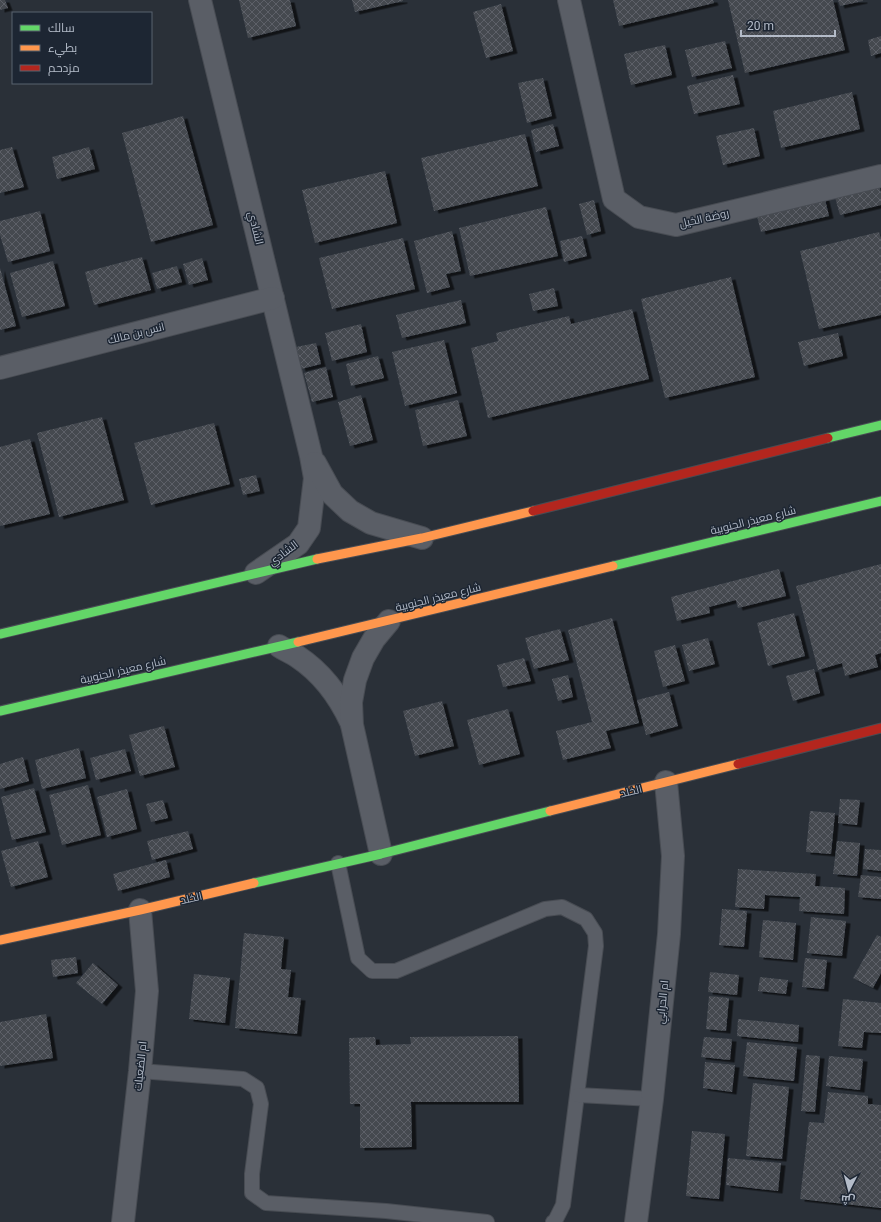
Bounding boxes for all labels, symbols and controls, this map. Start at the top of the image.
legend [12,12,152,84]
scale bar [741,12,835,38]
text: 20 m [747,19,774,33]
text: سالك [48,21,75,35]
text: بطيء [48,41,77,58]
text: مزدحم [48,61,80,76]
street label: روضة الخيل [678,206,730,231]
street label: الشادي [243,210,266,247]
street label: انس بن مالك [106,320,166,347]
street label: شارع معيذر الجنوبية [709,504,797,538]
street label: الشادي [266,538,302,570]
street label: شارع معيذر الجنوبية [394,581,482,615]
street label: شارع معيذر الجنوبية [79,654,167,688]
street label: الخلد [619,783,643,800]
street label: الخلد [179,890,203,907]
street label: ام الحرابي [654,979,673,1025]
street label: ام الضعيات [131,1040,151,1092]
north arrow [829,1170,869,1210]
text: ش [840,1192,856,1207]

